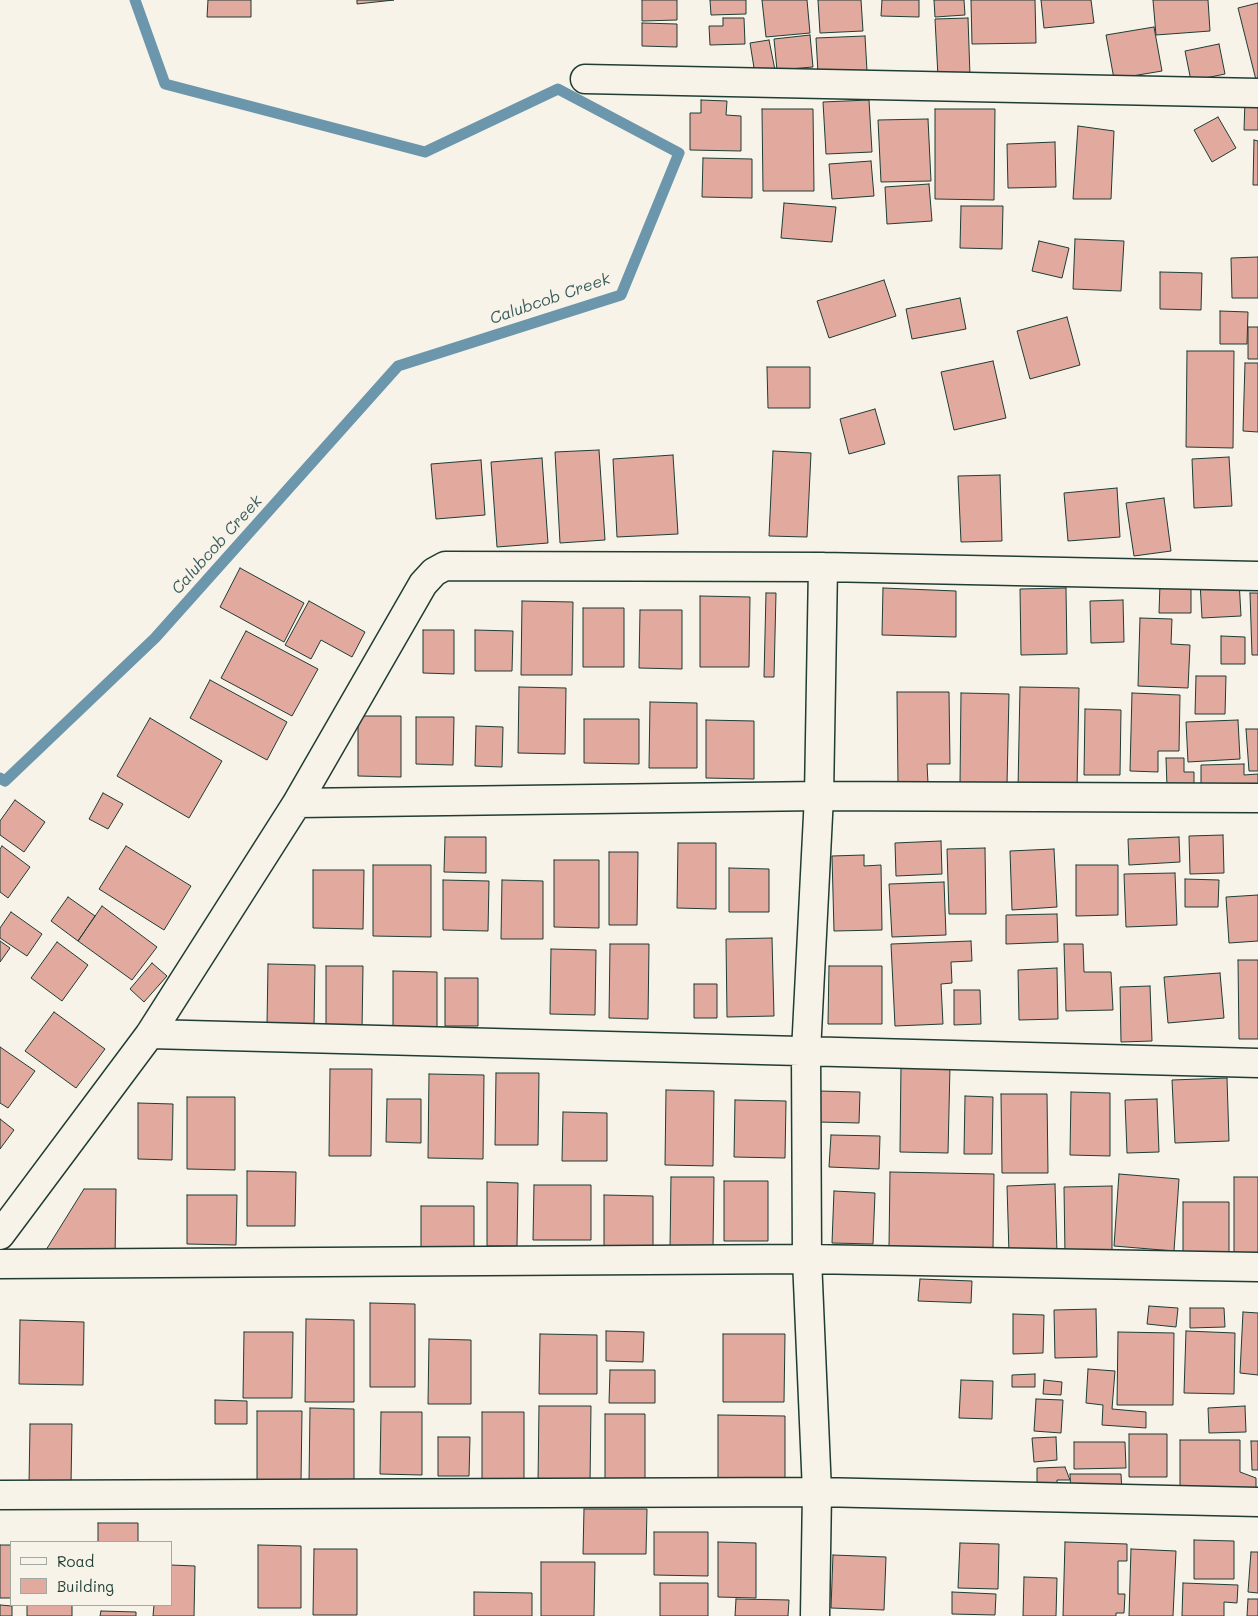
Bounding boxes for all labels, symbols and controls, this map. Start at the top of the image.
water label: Calubcob Creek [487,269,613,329]
water label: Calubcob Creek [168,492,266,598]
legend [10,1541,172,1606]
text: Road [57,1551,94,1571]
text: Building [57,1576,114,1596]

